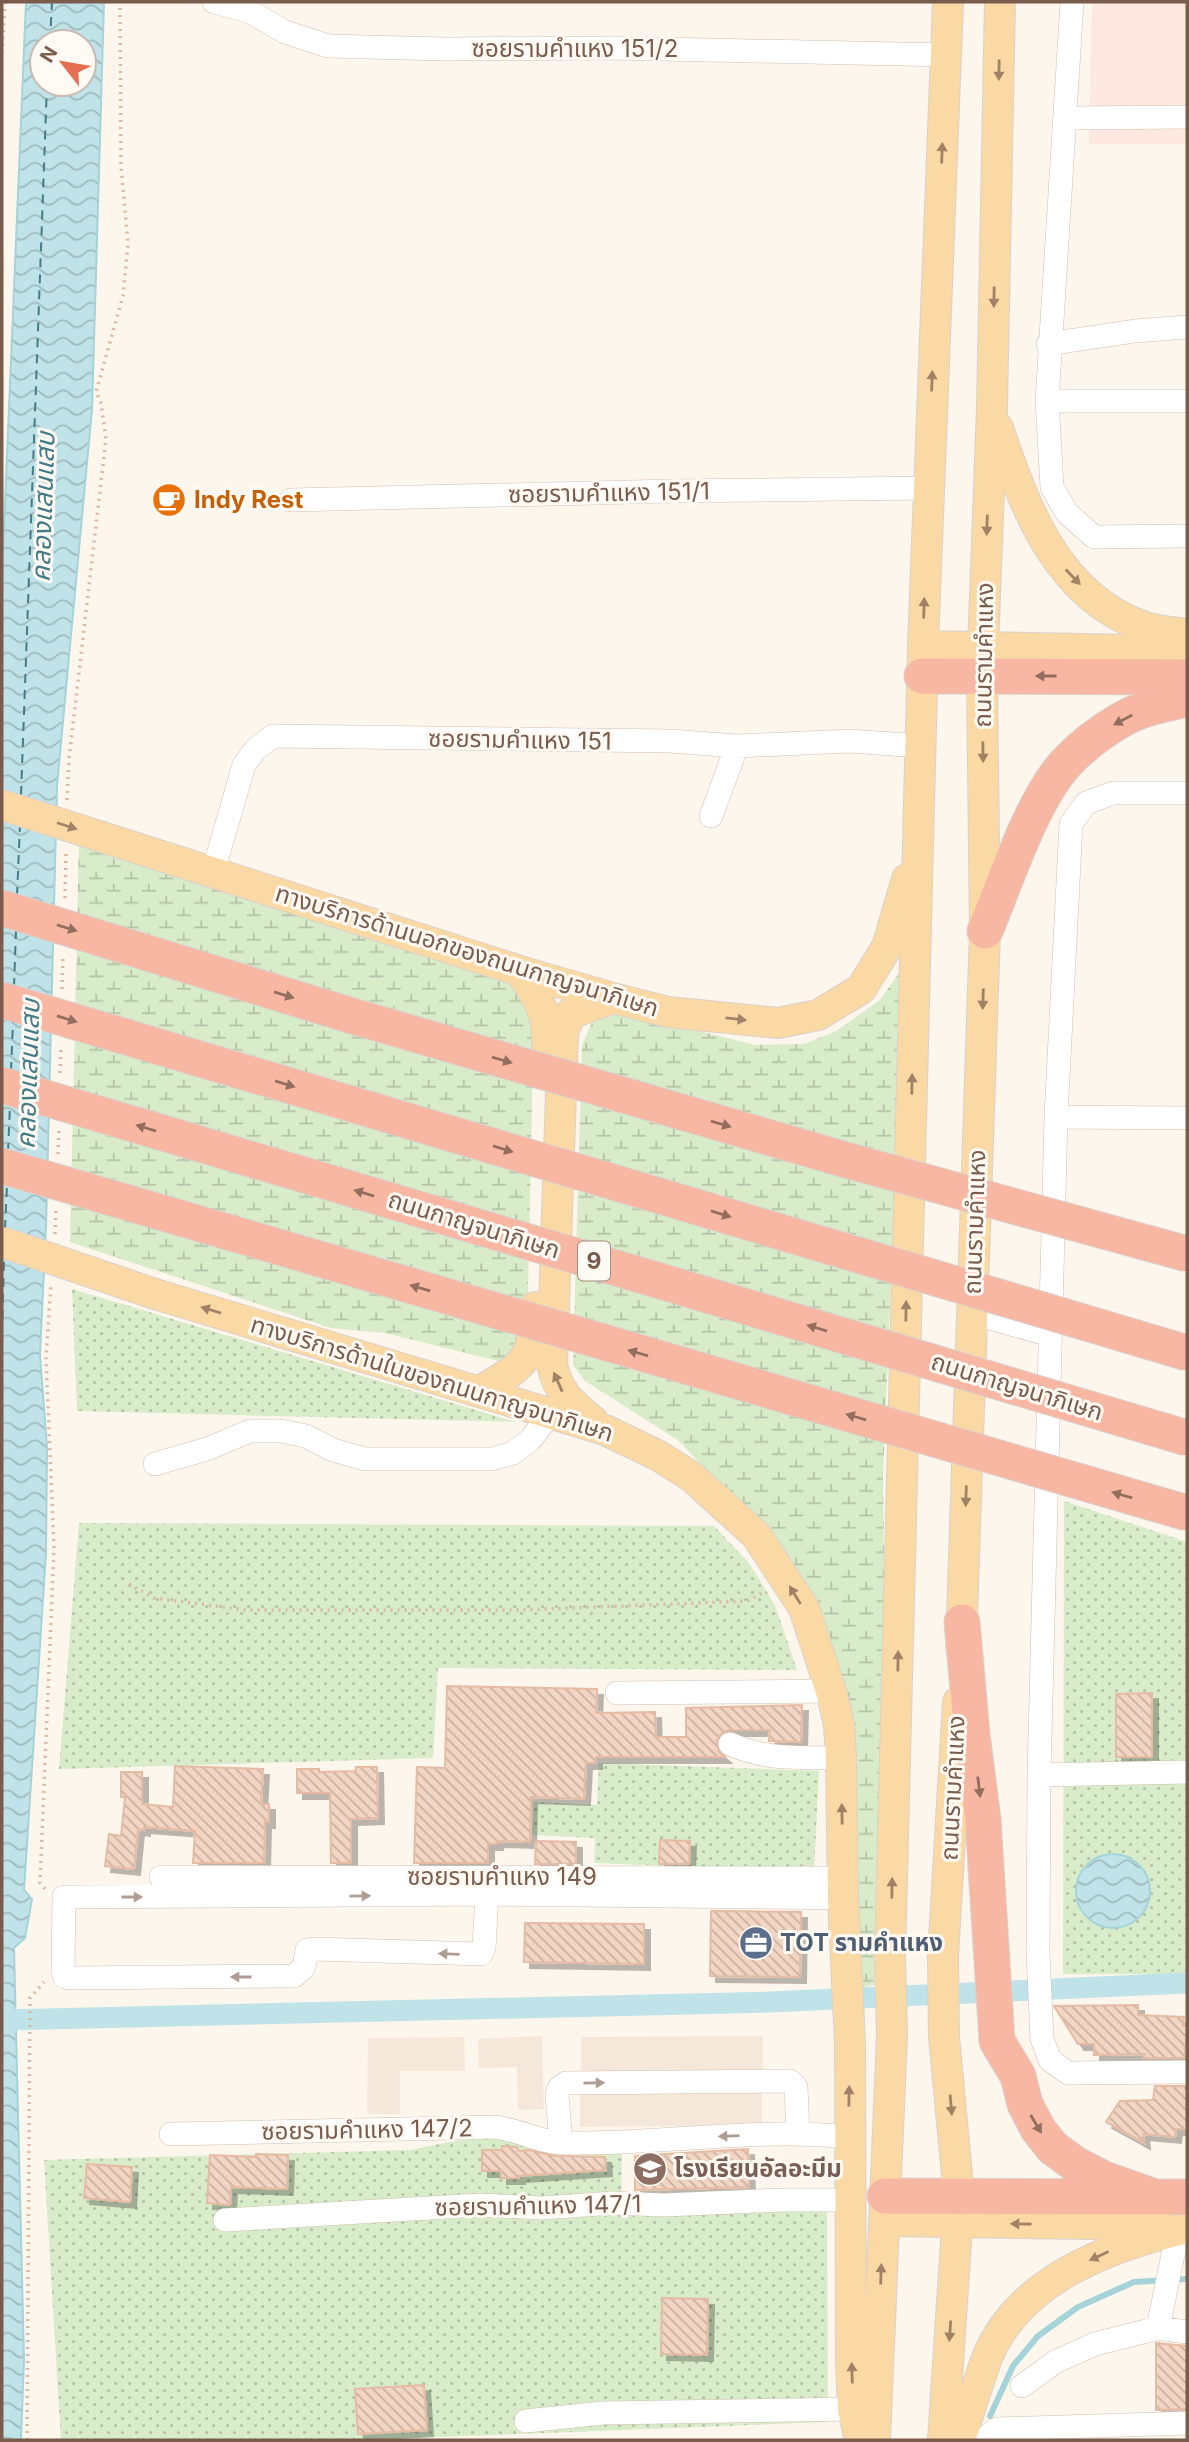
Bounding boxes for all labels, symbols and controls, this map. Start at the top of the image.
north arrow [28,28,98,98]
street label: ซอยรามคำแหง 151/2 [472,34,678,63]
text: N [35,42,62,67]
one-way arrow [993,59,1005,81]
one-way arrow [936,142,947,164]
one-way arrow [988,287,1000,309]
one-way arrow [927,369,938,391]
water label: คลองแสนแสบ [24,429,61,583]
street label: ซอยรามคำแหง 151/1 [508,476,710,509]
cafe icon: Indy Rest [150,481,188,519]
place label: Indy Rest [194,485,303,514]
one-way arrow [982,514,993,536]
one-way arrow [1065,569,1082,586]
street label: ถนนรามคำแหง [968,582,999,728]
one-way arrow [918,597,930,619]
one-way arrow [1034,670,1056,682]
one-way arrow [1113,714,1133,726]
street label: ซอยรามคำแหง 151 [428,723,612,756]
one-way arrow [977,741,989,763]
one-way arrow [56,821,77,832]
street label: ทางบริการด้านนอกของถนนกาญจนาภิเษก [272,878,662,1023]
one-way arrow [57,923,78,933]
one-way arrow [977,988,988,1010]
one-way arrow [274,991,295,1001]
water label: คลองแสนแสบ [9,996,46,1150]
one-way arrow [725,1014,747,1025]
one-way arrow [57,1015,78,1025]
one-way arrow [492,1055,514,1066]
one-way arrow [906,1072,918,1094]
one-way arrow [275,1080,296,1090]
one-way arrow [710,1119,731,1129]
one-way arrow [135,1122,156,1132]
one-way arrow [493,1145,514,1155]
street label: ถนนรามคำแหง [957,1149,992,1295]
street label: ถนนกาญจนาภิเษก [385,1185,564,1264]
one-way arrow [353,1187,374,1197]
one-way arrow [711,1210,732,1220]
road number: 9 [578,1242,610,1280]
one-way arrow [409,1283,430,1293]
one-way arrow [901,1300,912,1322]
one-way arrow [200,1305,221,1315]
street label: ทางบริการด้านในของถนนกาญจนาภิเษก [247,1309,617,1448]
one-way arrow [806,1322,827,1332]
one-way arrow [627,1347,648,1357]
street label: ถนนกาญจนาภิเษก [928,1347,1107,1426]
one-way arrow [552,1372,564,1392]
one-way arrow [846,1411,867,1421]
one-way arrow [961,1485,972,1507]
one-way arrow [1111,1489,1132,1499]
one-way arrow [789,1585,802,1604]
one-way arrow [892,1650,903,1672]
street label: ถนนรามคำแหง [934,1715,971,1861]
one-way arrow [974,1776,985,1798]
one-way arrow [836,1803,848,1825]
street label: ซอยรามคำแหง 149 [407,1862,597,1891]
one-way arrow [886,1877,898,1899]
one-way arrow [349,1890,371,1902]
one-way arrow [121,1891,143,1903]
office icon: TOT รามคำแหง [737,1924,775,1962]
place label: TOT รามคำแหง [780,1928,943,1957]
one-way arrow [438,1949,460,1960]
one-way arrow [229,1971,251,1983]
one-way arrow [584,2077,606,2088]
one-way arrow [844,2085,855,2107]
one-way arrow [946,2094,957,2116]
street label: ซอยรามคำแหง 147/2 [261,2113,473,2146]
one-way arrow [1030,2115,1042,2134]
one-way arrow [718,2130,740,2141]
school or university icon: โรงเรียนอัลอะมีม [631,2150,669,2188]
place label: โรงเรียนอัลอะมีม [674,2154,842,2183]
street label: ซอยรามคำแหง 147/1 [434,2189,642,2222]
one-way arrow [1010,2218,1032,2230]
one-way arrow [1089,2250,1109,2262]
one-way arrow [876,2263,887,2285]
one-way arrow [944,2321,955,2343]
one-way arrow [846,2361,857,2383]

